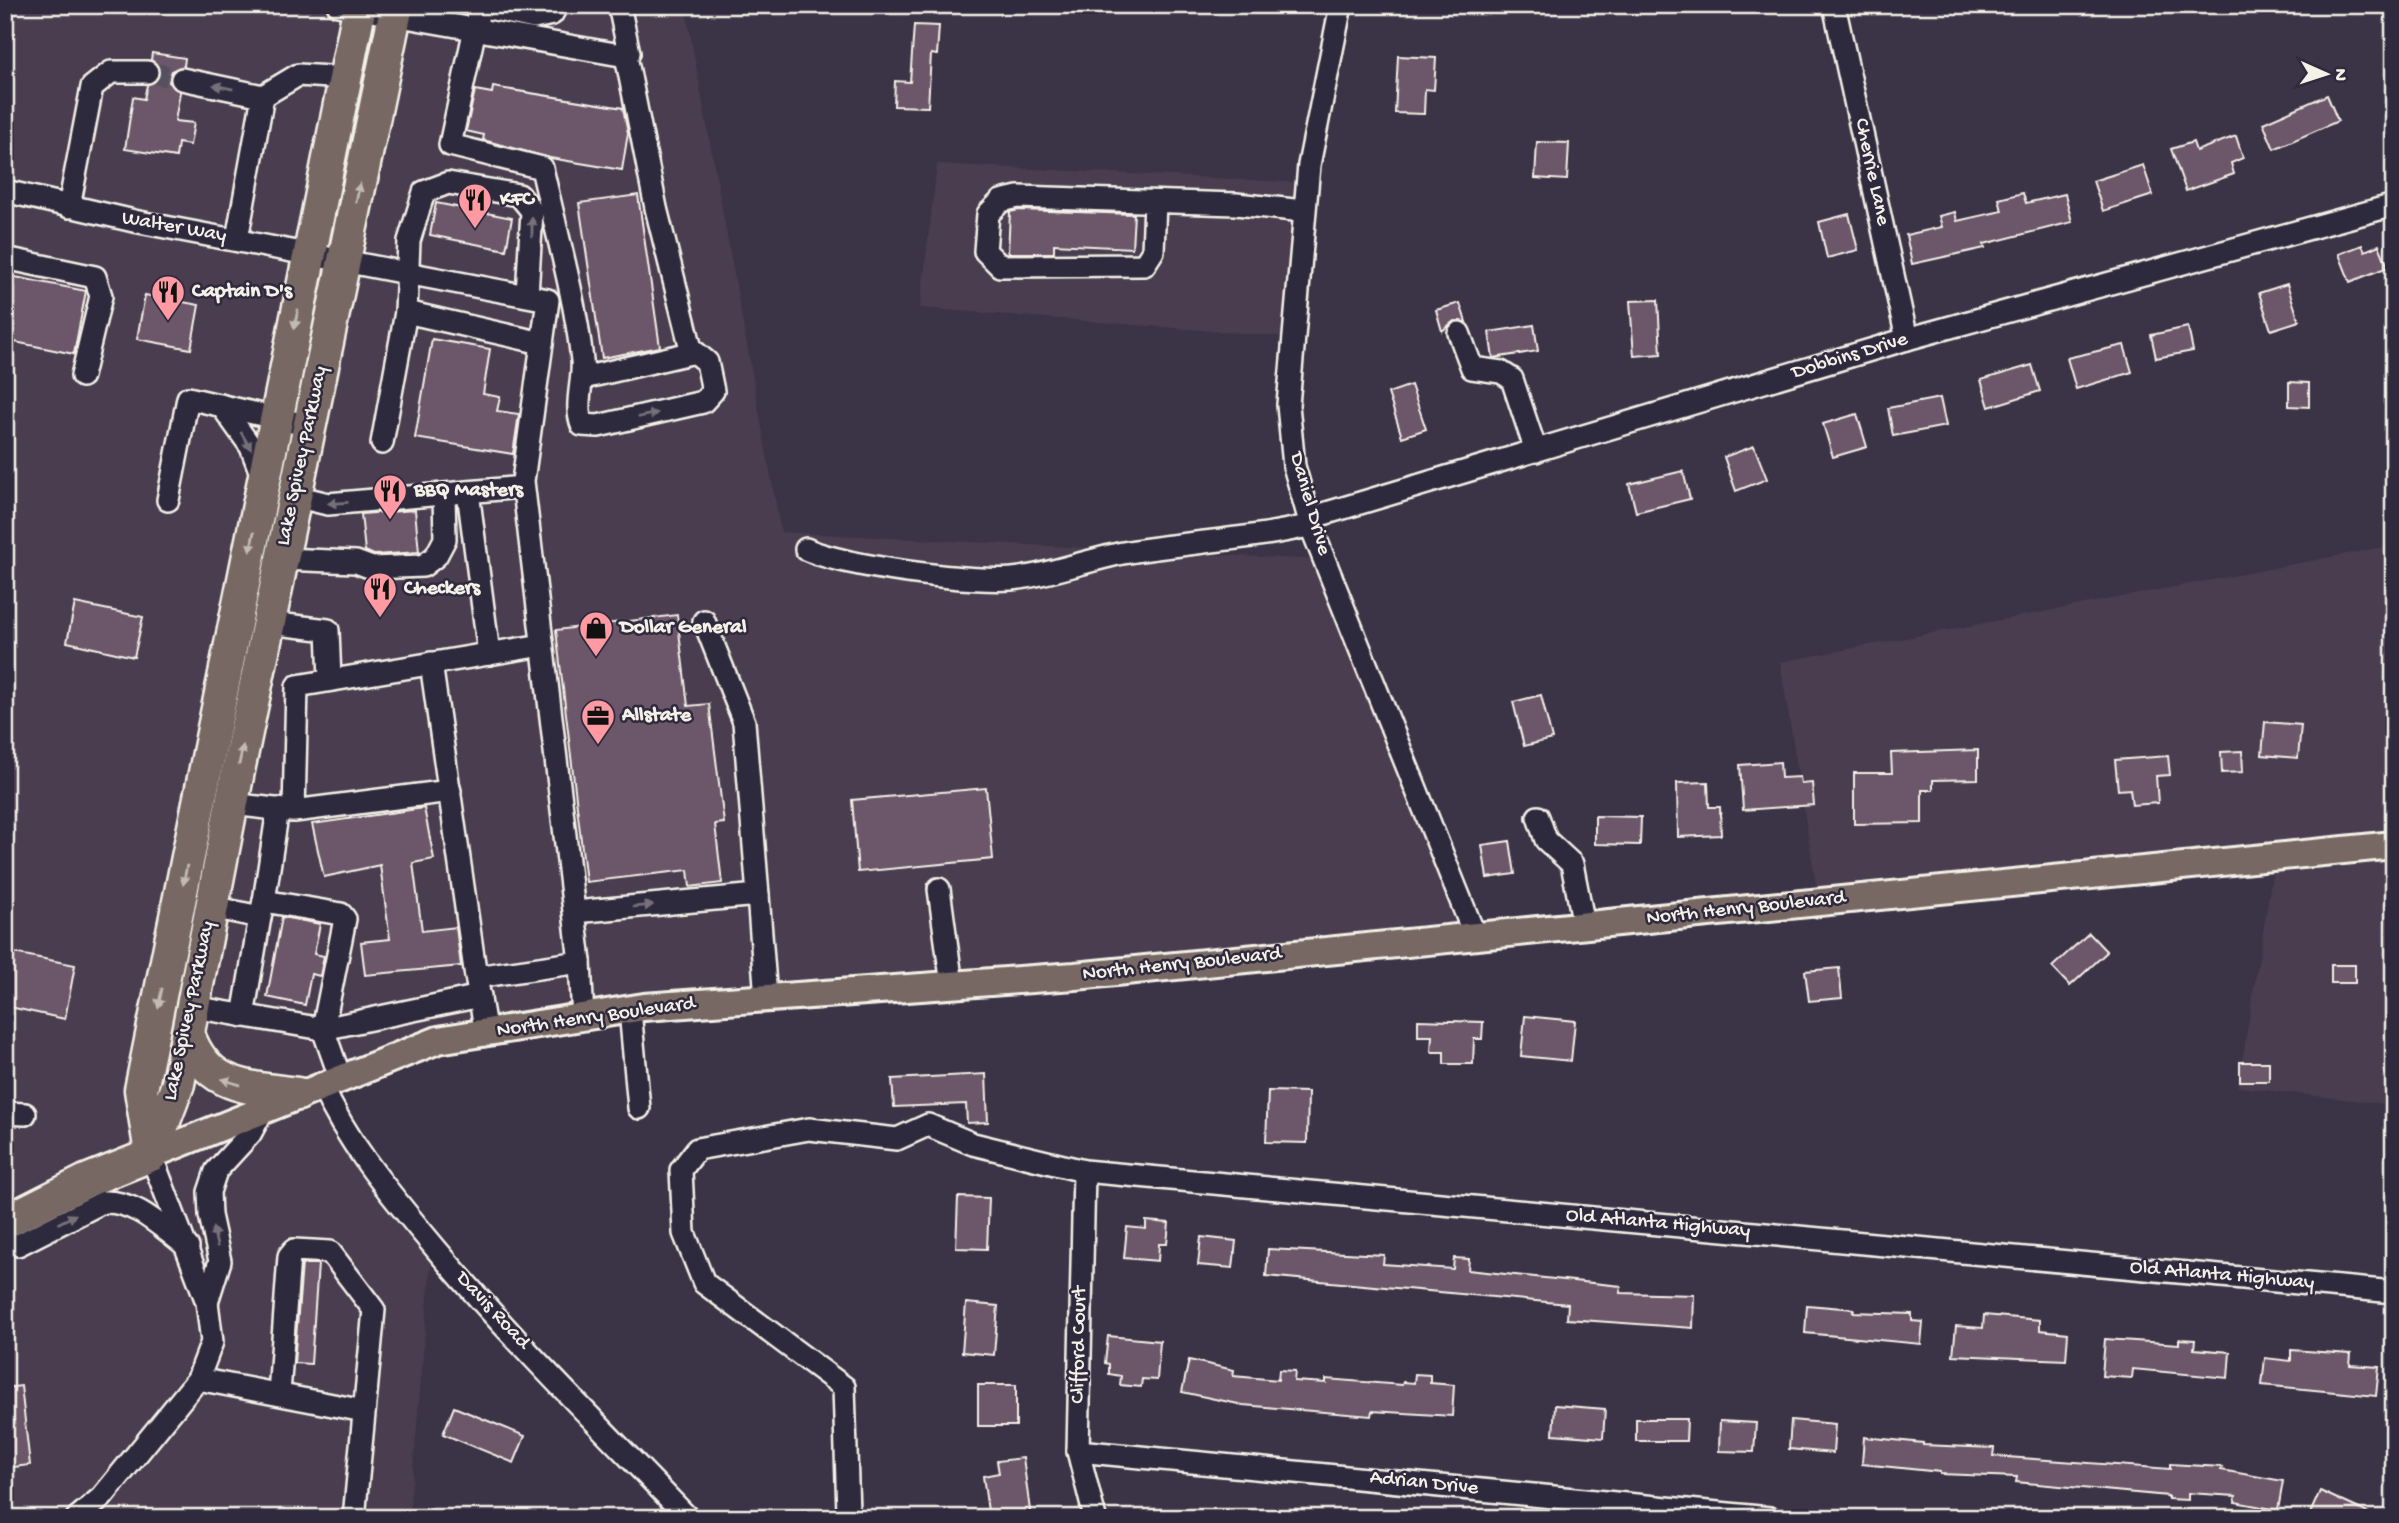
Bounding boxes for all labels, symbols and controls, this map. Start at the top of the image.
north arrow [2290,38,2360,108]
text: N [2328,68,2351,82]
one-way arrow [212,82,234,93]
street label: Cherrie Lane [1847,116,1895,229]
restaurant icon: KFC [456,181,494,230]
one-way arrow [353,182,364,204]
place label: KFC [499,188,535,213]
street label: Walter Way [120,207,228,249]
one-way arrow [526,216,538,238]
restaurant icon: Captain D's [149,273,187,322]
place label: Captain D's [191,280,293,305]
one-way arrow [290,308,301,330]
street label: Dobbins Drive [1787,327,1912,387]
street label: Lake Spivey Parkway [272,364,334,548]
one-way arrow [637,409,659,420]
one-way arrow [240,431,252,451]
street label: Daniel Drive [1282,448,1336,560]
restaurant icon: BBQ Masters [371,472,409,521]
place label: BBQ Masters [413,479,524,504]
one-way arrow [327,497,349,508]
one-way arrow [246,531,257,553]
restaurant icon: Checkers [361,570,399,619]
place label: Checkers [403,577,481,602]
shop icon: Dollar General [577,609,615,658]
place label: Dollar General [618,616,747,641]
office icon: Allstate [579,697,617,746]
place label: Allstate [621,704,692,729]
one-way arrow [236,744,247,766]
one-way arrow [180,864,191,886]
street label: North Henry Boulevard [1645,886,1848,932]
one-way arrow [632,900,654,911]
street label: Lake Spivey Parkway [159,919,221,1103]
street label: North Henry Boulevard [1081,942,1284,988]
one-way arrow [155,987,166,1009]
street label: North Henry Boulevard [495,991,698,1044]
one-way arrow [220,1076,241,1087]
street label: Old Atlanta Highway [1565,1203,1751,1245]
one-way arrow [57,1214,77,1226]
one-way arrow [209,1225,220,1247]
street label: Old Atlanta Highway [2129,1255,2315,1297]
street label: Davis Road [448,1265,536,1357]
street label: Clifford Court [1066,1284,1094,1404]
street label: Adrian Drive [1368,1466,1481,1502]

